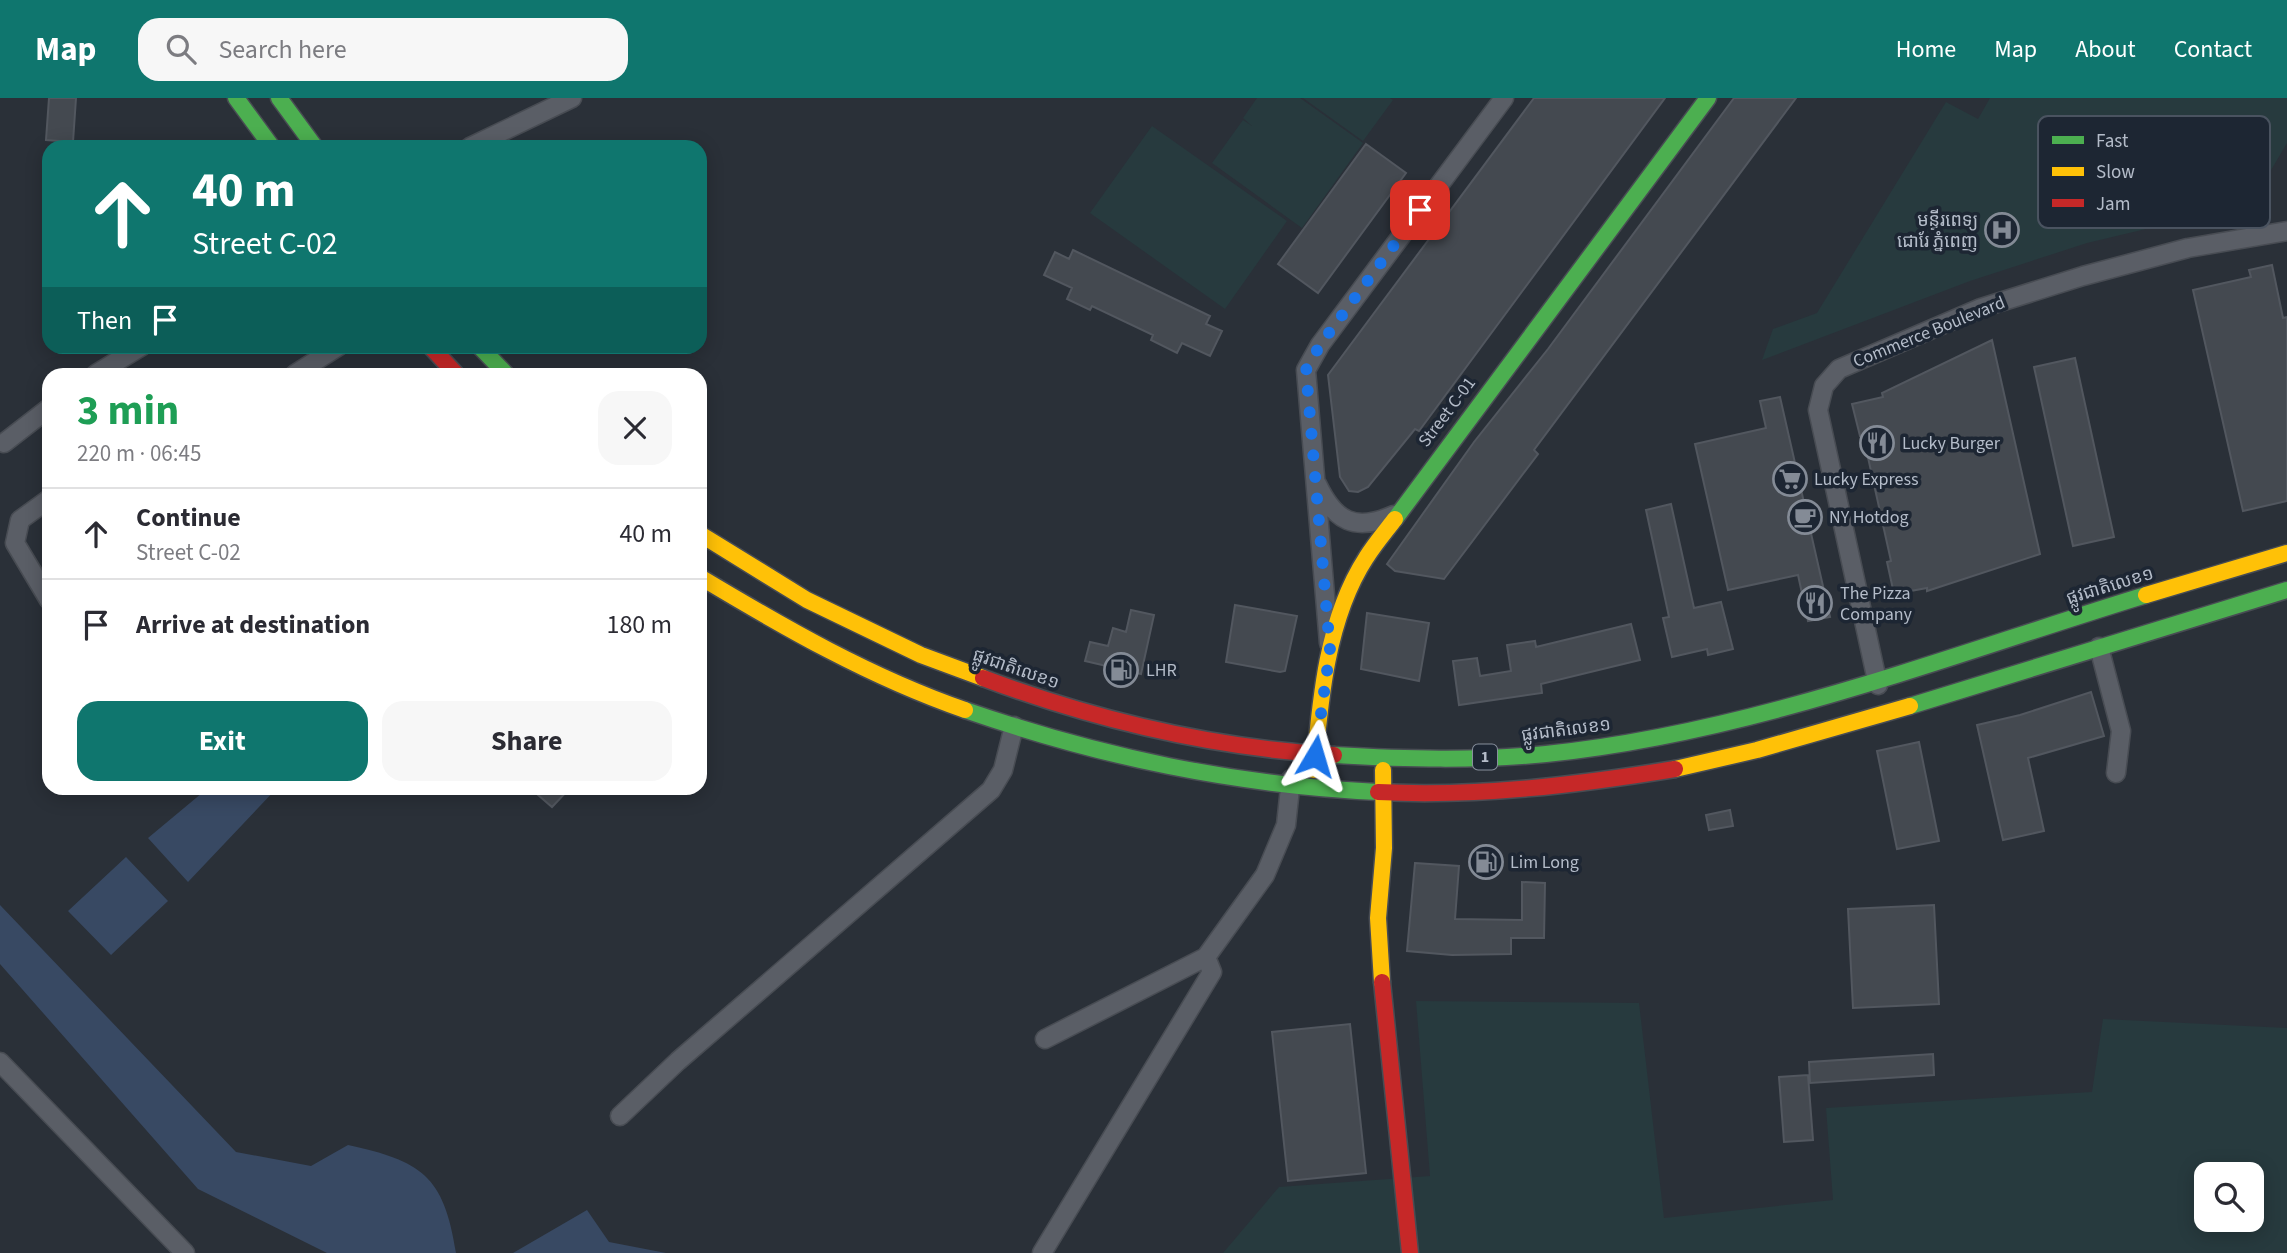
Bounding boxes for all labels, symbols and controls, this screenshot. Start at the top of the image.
search box [138,18,628,81]
text: Map [35,26,96,73]
icon: search [162,30,200,68]
text: Search here [218,31,347,68]
text: Home [1896,32,1956,67]
text: Map [1994,32,2037,67]
text: About [2075,32,2136,67]
text: Contact [2174,32,2252,67]
legend [2038,116,2270,228]
text: Fast [2096,128,2129,155]
text: 40 m [192,156,296,226]
text: Slow [2096,159,2135,186]
icon: ahead [77,168,168,259]
pin [1390,180,1450,240]
icon: arrive [1401,191,1439,229]
text: Jam [2096,191,2130,218]
place label: មន្ទីរពេទ្យ ជោរែ ភ្នំពេញ [1897,208,1978,254]
hospital icon: មន្ទីរពេទ្យ ជោរែ ភ្នំពេញ [1983,211,2021,249]
text: Street C-02 [192,221,338,267]
street label: Commerce Boulevard [1849,290,2009,374]
icon: arrive [146,301,184,339]
text: Then [77,302,132,339]
street label: Street C-01 [1412,372,1482,452]
text: 3 min [77,381,179,441]
button: close [598,391,672,465]
restaurant icon: Lucky Burger [1858,424,1896,462]
place label: Lucky Burger [1902,431,2001,456]
text: 220 m · 06:45 [77,437,201,470]
supermarket icon: Lucky Express [1771,460,1809,498]
place label: Lucky Express [1814,467,1919,492]
cafe icon: NY Hotdog [1786,498,1824,536]
text: Continue [136,499,241,536]
place label: NY Hotdog [1829,505,1909,530]
icon: ahead [77,515,115,553]
text: 40 m [619,515,672,552]
text: Street C-02 [136,536,241,569]
street label: ផ្លូវជាតិលេខ១ [2063,561,2158,614]
place label: The Pizza Company [1840,581,1913,627]
restaurant icon: The Pizza Company [1796,584,1834,622]
icon: arrive [77,606,115,644]
text: Arrive at destination [136,606,370,643]
text: 180 m [606,606,672,643]
street label: ផ្លូវជាតិលេខ១ [968,643,1063,699]
fuel station icon: LHR [1102,651,1140,689]
place label: LHR [1146,658,1177,683]
button: Exit [77,701,368,781]
button: Share [382,701,672,781]
street label: ផ្លូវជាតិលេខ១ [1520,712,1613,751]
position arrow [1278,719,1352,793]
road number: 1 [1473,744,1497,770]
fuel station icon: Lim Long [1467,843,1505,881]
place label: Lim Long [1510,850,1579,875]
map controls [2194,1162,2264,1232]
button: search [2194,1162,2264,1232]

